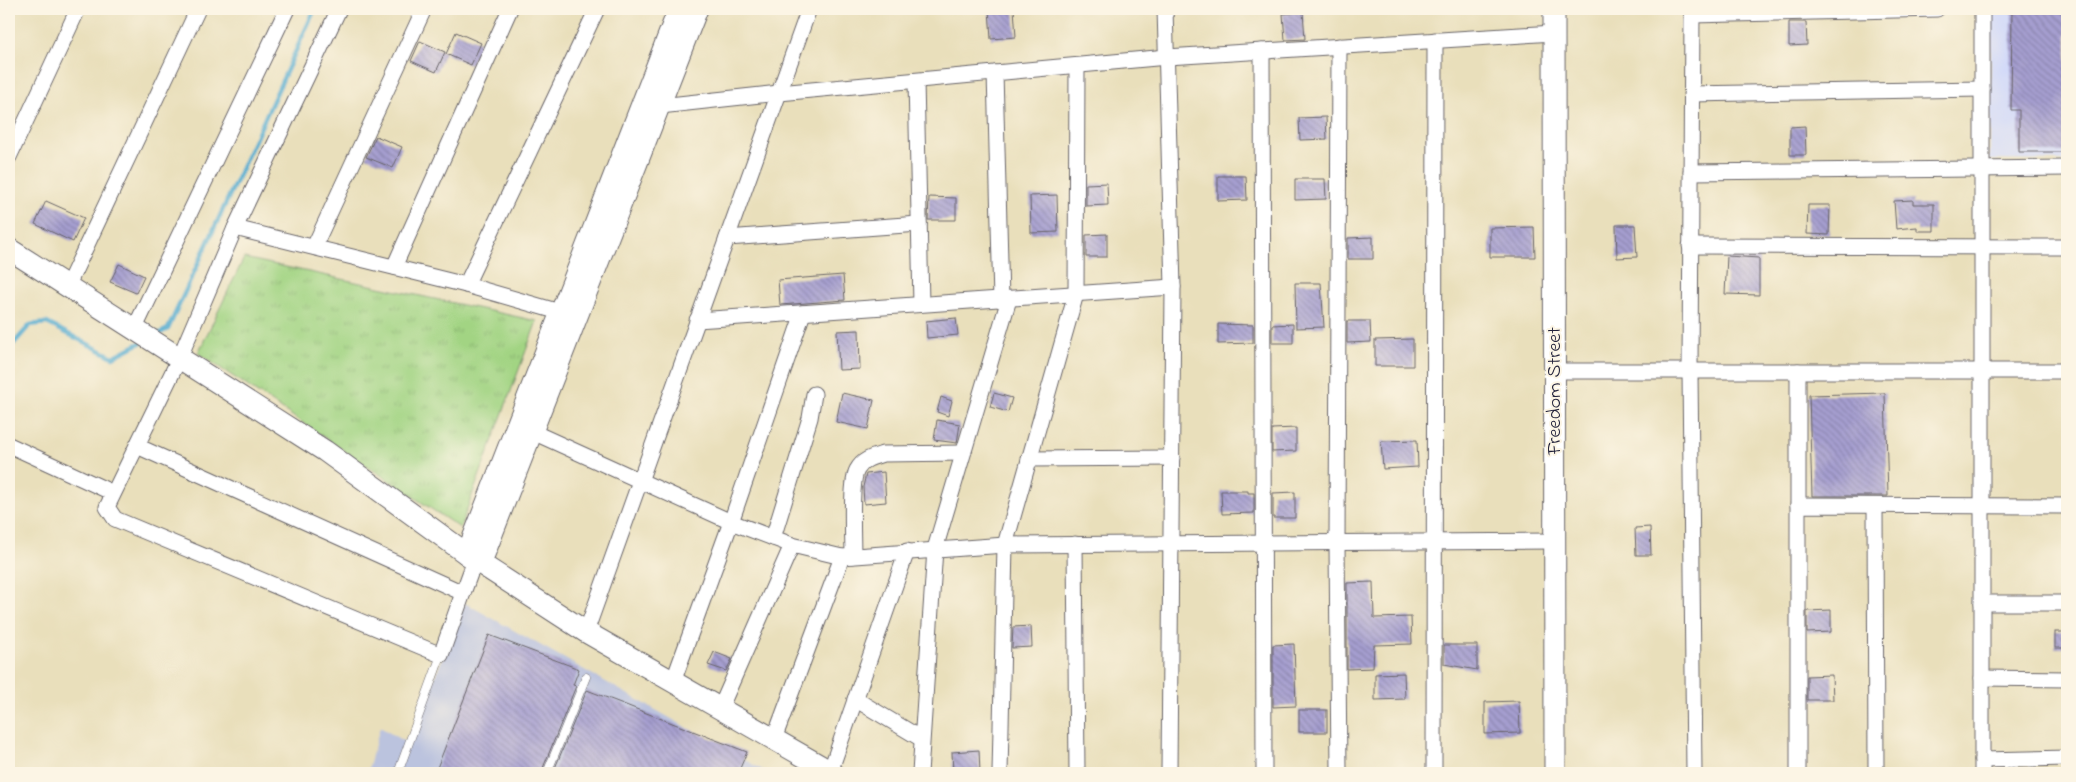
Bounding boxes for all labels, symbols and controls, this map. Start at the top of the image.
street label: Freedom Street [1541,327,1570,456]

